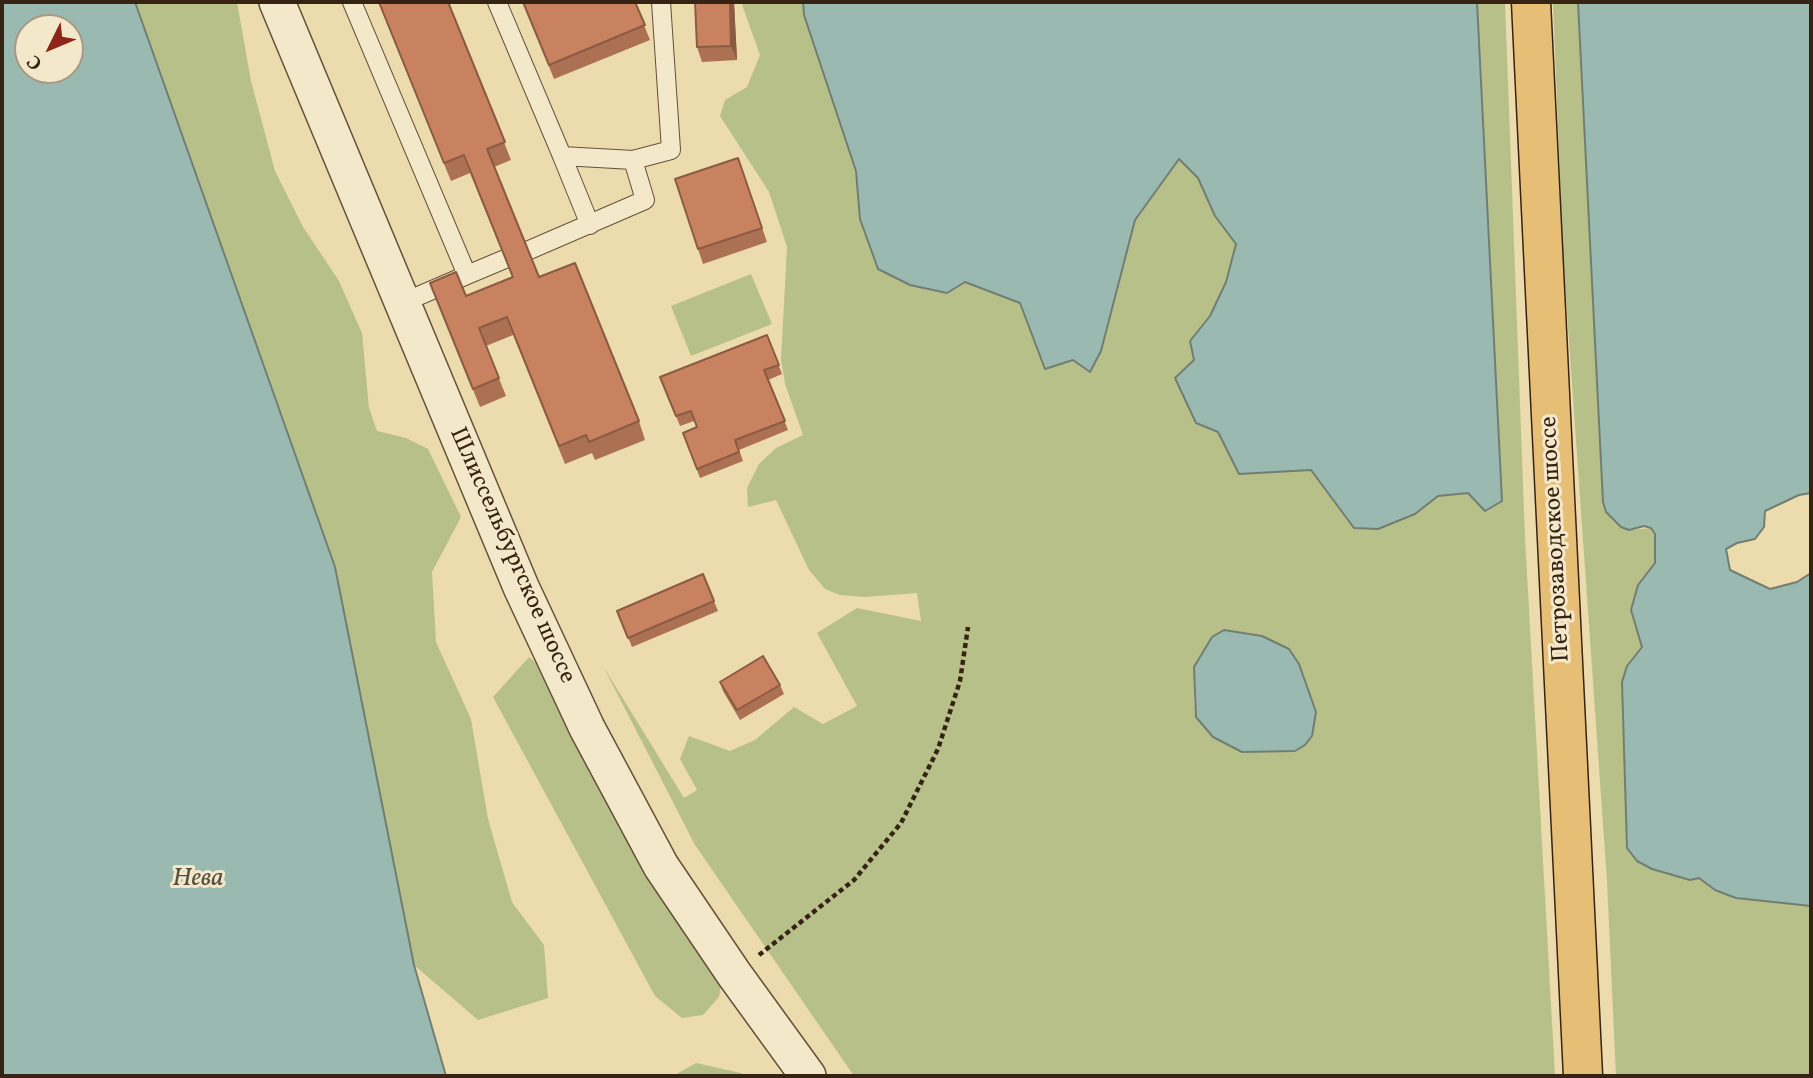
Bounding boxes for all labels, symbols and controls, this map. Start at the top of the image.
north arrow [14,14,84,84]
text: С [21,49,49,75]
street label: Петрозаводское шоссе [1536,415,1578,663]
street label: Шлиссельбургское шоссе [441,424,581,688]
water label: Нева [172,864,224,896]

